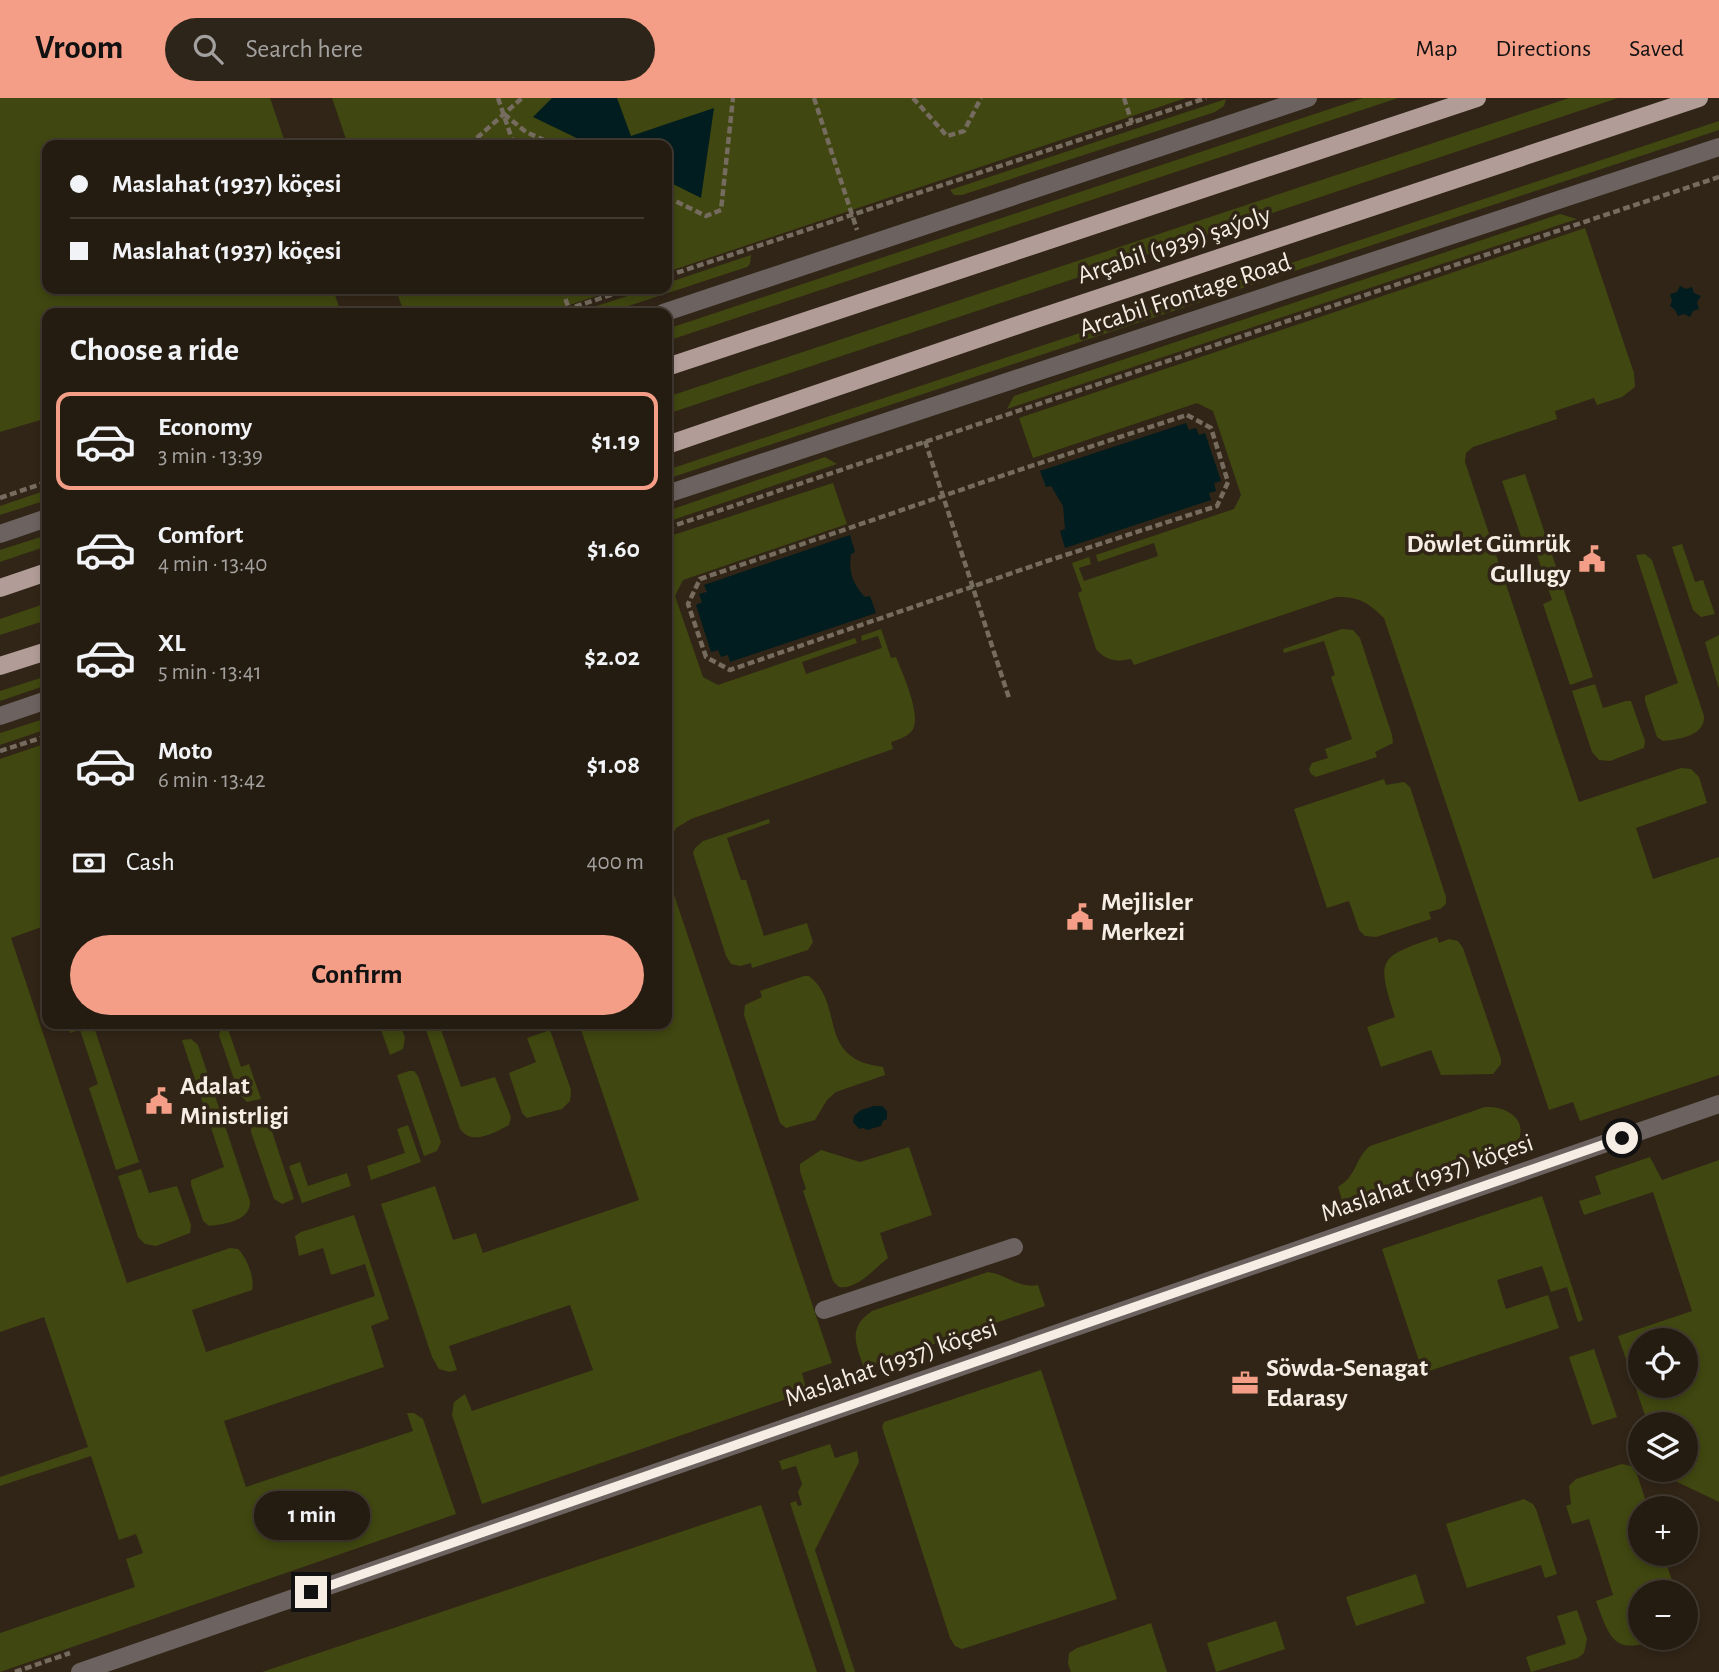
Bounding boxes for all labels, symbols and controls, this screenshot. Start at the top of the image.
search box [165,18,655,81]
icon: search [189,30,227,68]
text: Vroom [35,32,123,65]
text: Search here [245,36,363,62]
text: Map [1415,37,1457,61]
text: Directions [1495,37,1591,61]
text: Saved [1629,37,1684,61]
text: Maslahat (1937) köçesi [112,171,341,197]
street label: Arçabil (1939) şaýoly [1074,201,1274,289]
text: Maslahat (1937) köçesi [112,238,341,264]
street label: Arcabil Frontage Road [1076,249,1294,341]
text: Choose a ride [70,334,239,366]
icon: car [74,410,137,473]
text: Economy [158,414,252,440]
text: $1.19 [591,428,640,454]
text: 3 min · 13:39 [158,445,263,468]
icon: car [74,518,137,581]
text: Comfort [158,522,243,548]
place label: Döwlet Gümrük Gullugy [1407,531,1571,587]
text: $1.60 [587,536,640,562]
public building icon: Döwlet Gümrük Gullugy [1577,544,1607,574]
text: 4 min · 13:40 [158,553,267,576]
icon: car [74,626,137,689]
text: XL [158,630,185,656]
text: $2.02 [584,644,640,670]
text: 5 min · 13:41 [158,661,262,684]
icon: car [74,734,137,797]
text: Moto [158,738,213,764]
text: $1.08 [587,752,640,778]
text: 6 min · 13:42 [158,769,265,792]
icon: cash [70,844,108,882]
text: Cash [126,849,175,875]
text: 400 m [586,851,644,874]
place label: Mejlisler Merkezi [1101,889,1193,945]
public building icon: Mejlisler Merkezi [1065,902,1095,932]
button: Confirm [70,935,644,1015]
place label: Adalat Ministrligi [180,1073,289,1129]
public building icon: Adalat Ministrligi [144,1086,174,1116]
route start [1606,1122,1638,1154]
street label: Maslahat (1937) köçesi [1317,1129,1537,1227]
street label: Maslahat (1937) köçesi [781,1314,1001,1412]
map controls [1628,1328,1698,1650]
button: locate [1628,1328,1698,1398]
place label: Söwda-Senagat Edarasy [1266,1355,1428,1411]
office icon: Söwda-Senagat Edarasy [1230,1368,1260,1398]
button: layers [1628,1412,1698,1482]
callout: 1 min [253,1490,369,1540]
button: + [1628,1496,1698,1566]
text: 1 min [288,1504,336,1527]
route end [295,1576,327,1608]
button: − [1628,1580,1698,1650]

